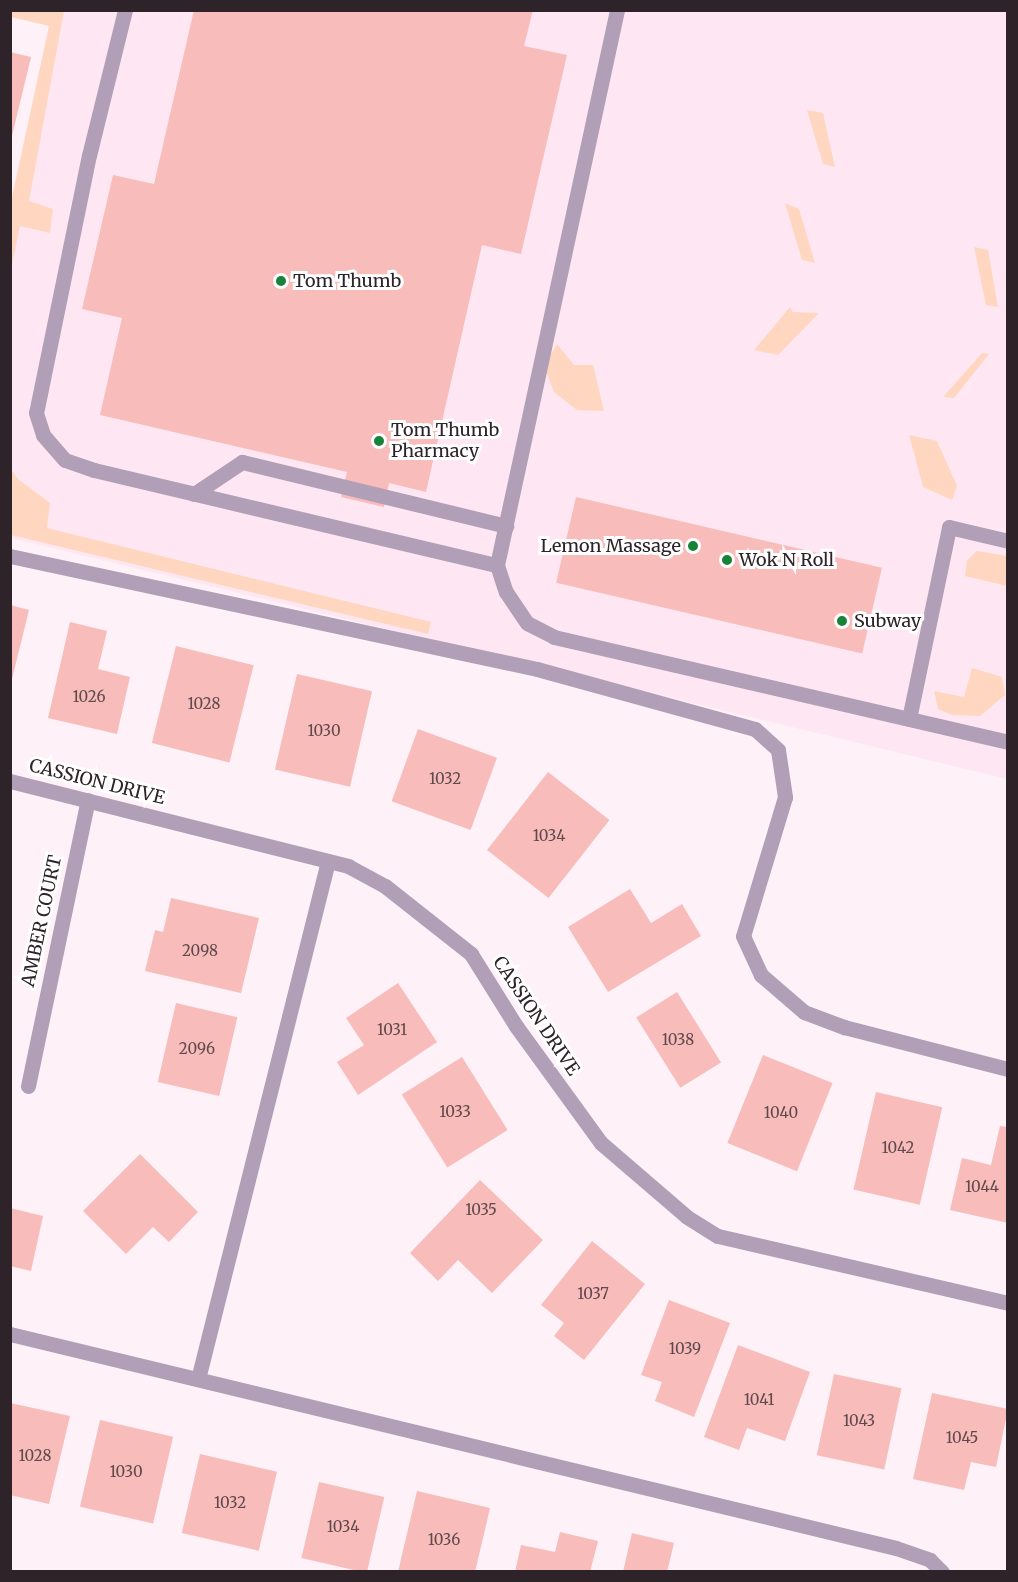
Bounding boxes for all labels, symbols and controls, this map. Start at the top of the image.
place label: Tom Thumb [293,270,401,292]
marker: Tom Thumb [274,274,288,288]
place label: Tom Thumb Pharmacy [391,420,499,462]
marker: Tom Thumb Pharmacy [372,434,386,448]
place label: Lemon Massage [540,535,681,557]
marker: Lemon Massage [686,539,700,553]
place label: Wok N Roll [739,549,834,571]
marker: Wok N Roll [720,553,734,567]
place label: Subway [854,610,921,632]
marker: Subway [835,614,849,628]
house number: 1026 [73,688,105,706]
house number: 1028 [188,695,220,713]
house number: 1030 [307,722,341,740]
street label: CASSION DRIVE [27,755,167,809]
house number: 1032 [429,770,461,788]
house number: 1034 [533,827,565,845]
street label: AMBER COURT [18,853,66,989]
house number: 2098 [182,942,218,960]
street label: CASSION DRIVE [488,952,584,1080]
house number: 1031 [377,1021,407,1039]
house number: 1038 [662,1031,694,1049]
house number: 2096 [179,1040,215,1058]
house number: 1033 [439,1103,471,1121]
house number: 1040 [764,1104,798,1122]
house number: 1042 [881,1139,915,1157]
house number: 1044 [965,1178,999,1196]
house number: 1035 [465,1201,497,1219]
house number: 1037 [577,1285,609,1303]
house number: 1039 [669,1340,701,1358]
house number: 1041 [744,1391,774,1409]
house number: 1043 [843,1412,875,1430]
house number: 1045 [946,1429,978,1447]
house number: 1028 [19,1447,51,1465]
house number: 1030 [109,1463,143,1481]
house number: 1032 [214,1494,246,1512]
house number: 1034 [327,1518,359,1536]
house number: 1036 [428,1531,460,1549]

